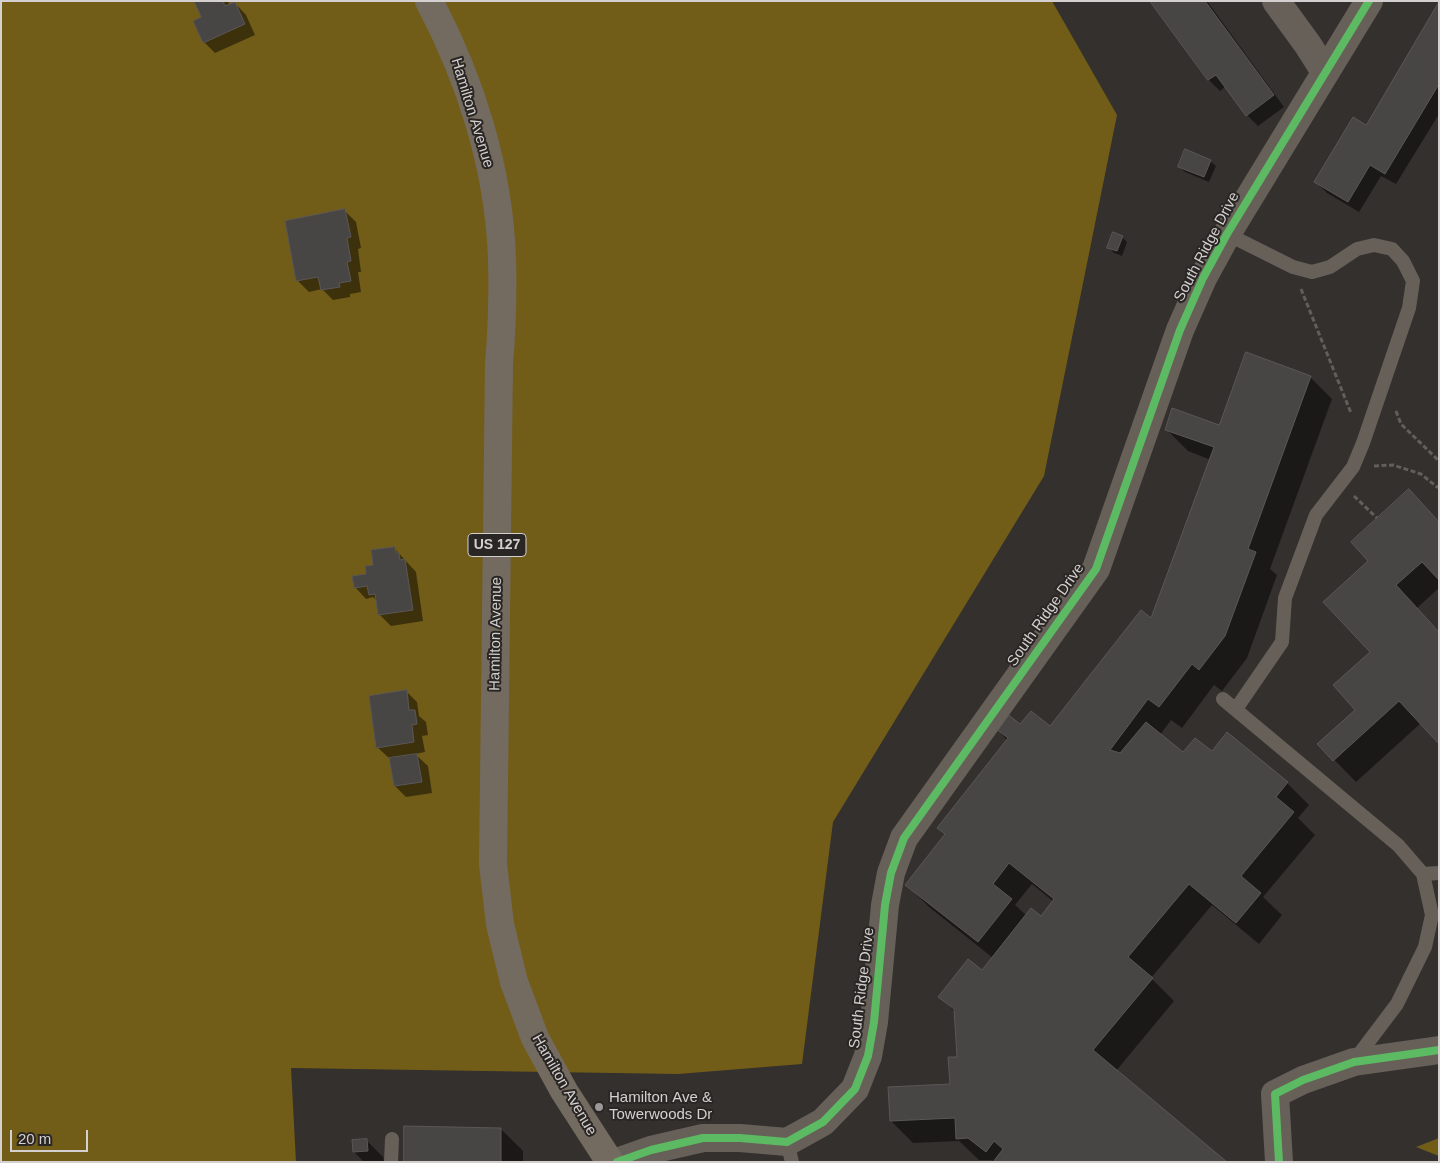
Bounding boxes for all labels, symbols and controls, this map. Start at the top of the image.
street label: Hamilton Avenue [447,56,497,170]
street label: South Ridge Drive [1170,189,1244,305]
road number: US 127 [468,534,526,556]
street label: South Ridge Drive [1004,560,1088,670]
street label: Hamilton Avenue [486,577,506,691]
street label: South Ridge Drive [846,926,878,1050]
street label: Hamilton Avenue [528,1031,600,1139]
place label: Hamilton Ave & Towerwoods Dr [609,1089,712,1124]
marker: Hamilton Ave & Towerwoods Dr [593,1101,605,1113]
scale bar [12,1120,90,1152]
text: 20 m [18,1130,51,1147]

